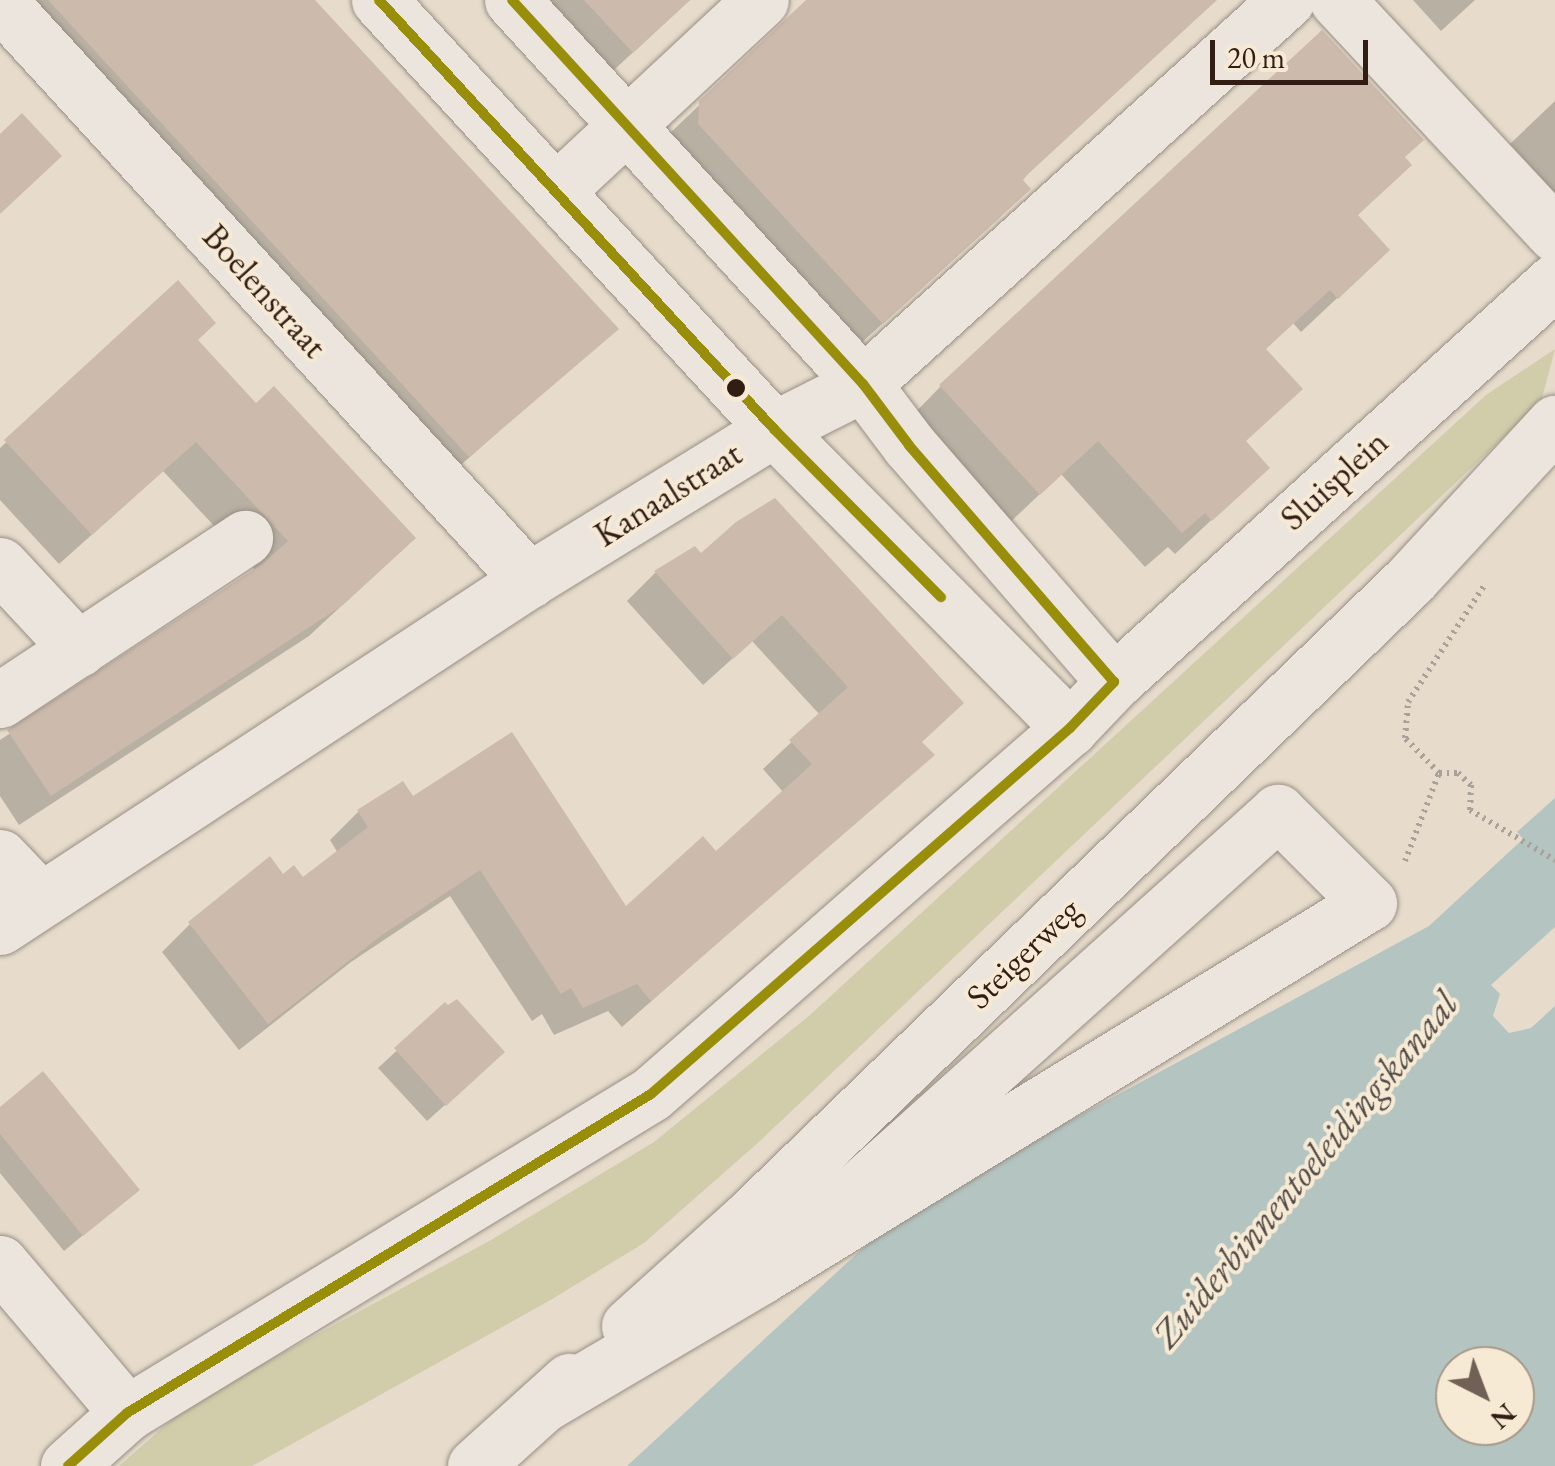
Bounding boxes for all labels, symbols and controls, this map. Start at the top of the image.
scale bar [1215,20,1372,82]
text: 20 m [1227,38,1285,77]
street label: Boelenstraat [194,216,336,366]
unlabelled marker [726,378,746,398]
street label: Sluisplein [1272,421,1396,539]
street label: Kanaalstraat [587,432,749,556]
street label: Steigerweg [957,889,1089,1017]
water label: Zuiderbinnentoeleidingskanaal [1143,982,1467,1356]
north arrow [1435,1346,1535,1446]
text: N [1483,1396,1524,1438]

